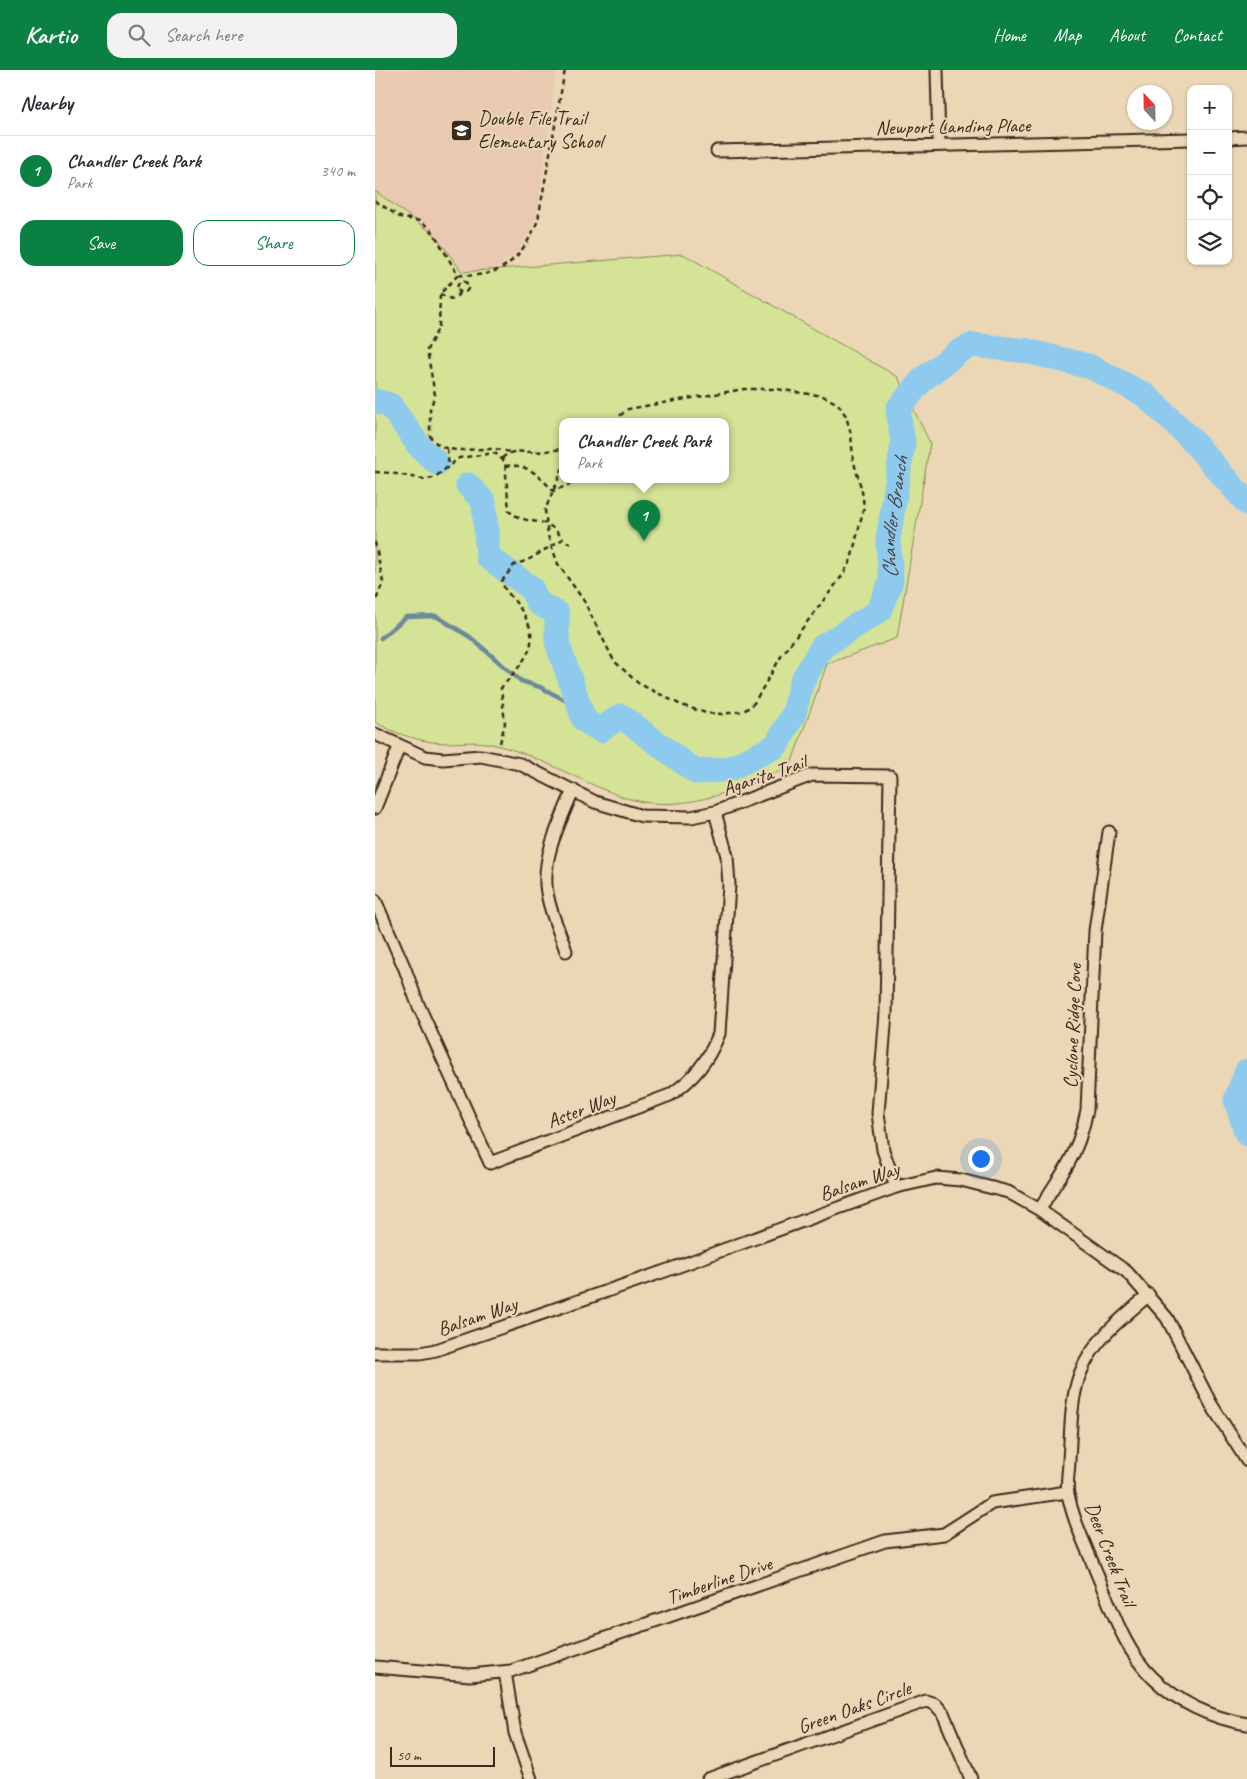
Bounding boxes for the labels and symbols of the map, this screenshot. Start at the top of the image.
north arrow [1127,85,1172,130]
place label: Double File Trail Elementary School [478,106,606,154]
street label: Newport Landing Place [875,113,1032,140]
school or university icon: Double File Trail Elementary School [450,118,474,142]
water label: Chandler Branch [875,453,914,579]
pin: 1 [628,500,660,541]
street label: Agarita Trail [719,748,813,801]
street label: Cyclone Ridge Cove [1058,962,1087,1089]
street label: Aster Way [544,1084,621,1134]
your location [968,1146,994,1172]
street label: Balsam Way [816,1155,904,1207]
street label: Balsam Way [434,1290,522,1342]
street label: Deer Creek Trail [1079,1499,1143,1613]
street label: Timberline Drive [663,1550,776,1610]
street label: Green Oaks Circle [794,1675,916,1739]
scale bar [390,1744,495,1767]

